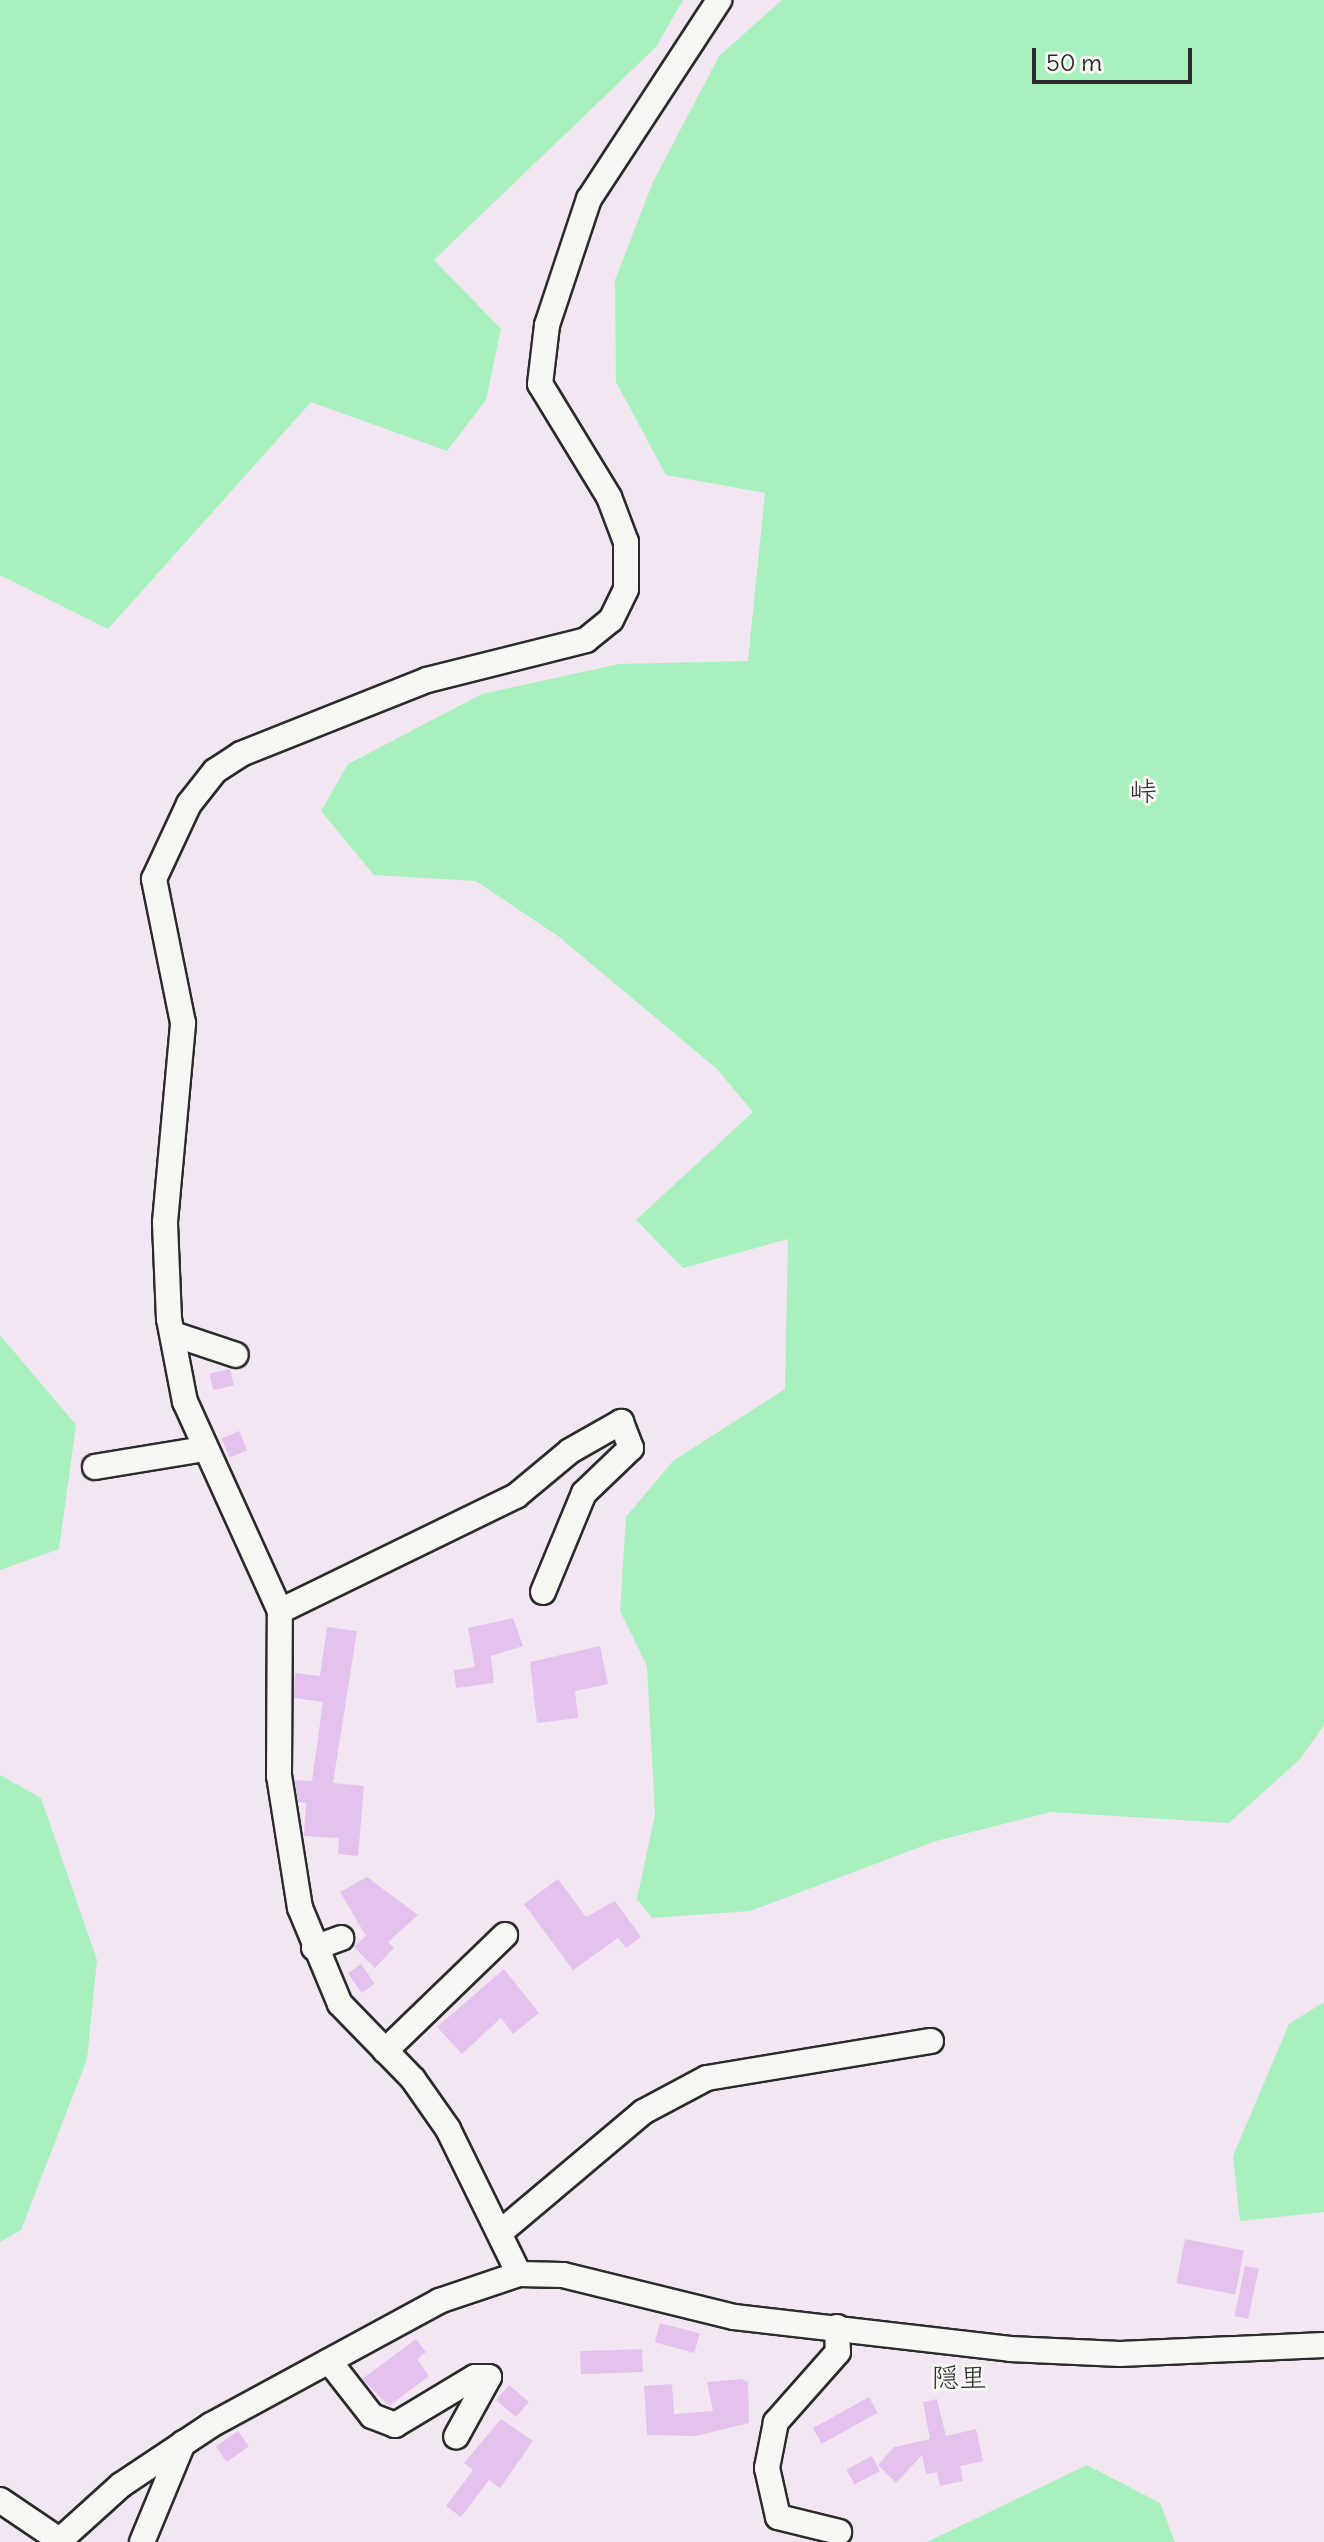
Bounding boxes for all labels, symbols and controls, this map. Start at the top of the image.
scale bar [1036,32,1196,82]
text: 50 m [1046,47,1102,77]
district label: 峠 [1129,774,1157,808]
district label: 隠里 [931,2360,987,2394]

